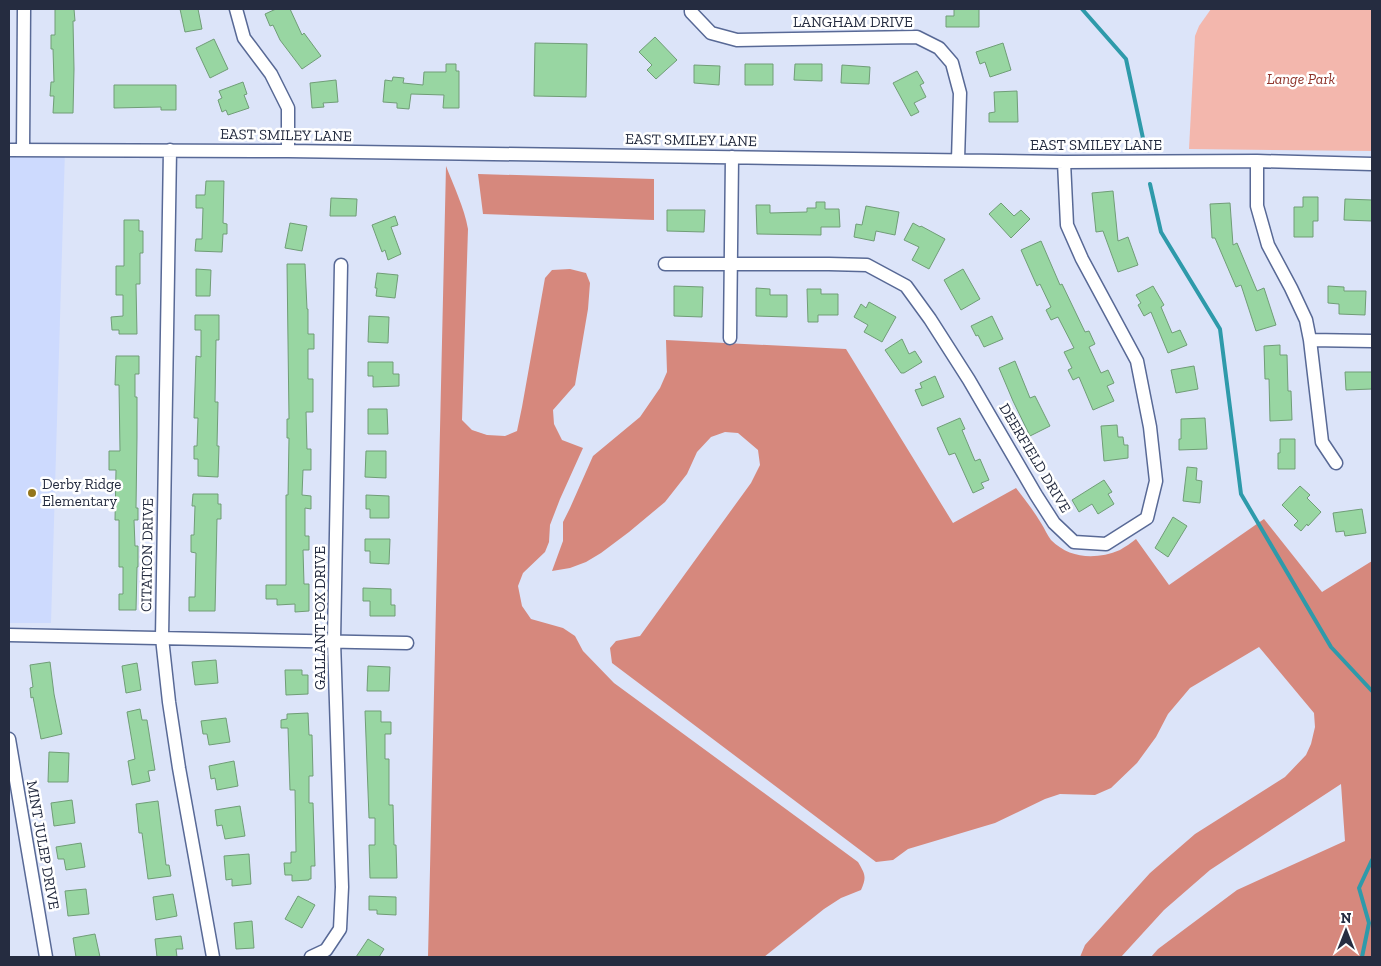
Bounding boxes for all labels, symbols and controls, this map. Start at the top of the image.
street label: LANGHAM DRIVE [793,13,913,31]
park label: Lange Park [1267,70,1336,88]
street label: EAST SMILEY LANE [220,125,352,145]
street label: EAST SMILEY LANE [625,130,757,150]
street label: EAST SMILEY LANE [1030,136,1162,154]
street label: DEERFIELD DRIVE [995,400,1075,516]
place label: Derby Ridge Elementary [42,475,121,510]
marker: Derby Ridge Elementary [26,487,38,499]
street label: CITATION DRIVE [137,498,157,612]
street label: GALLANT FOX DRIVE [311,546,329,690]
street label: MINT JULEP DRIVE [23,779,63,911]
north arrow [1321,906,1371,956]
text: N [1341,910,1352,927]

